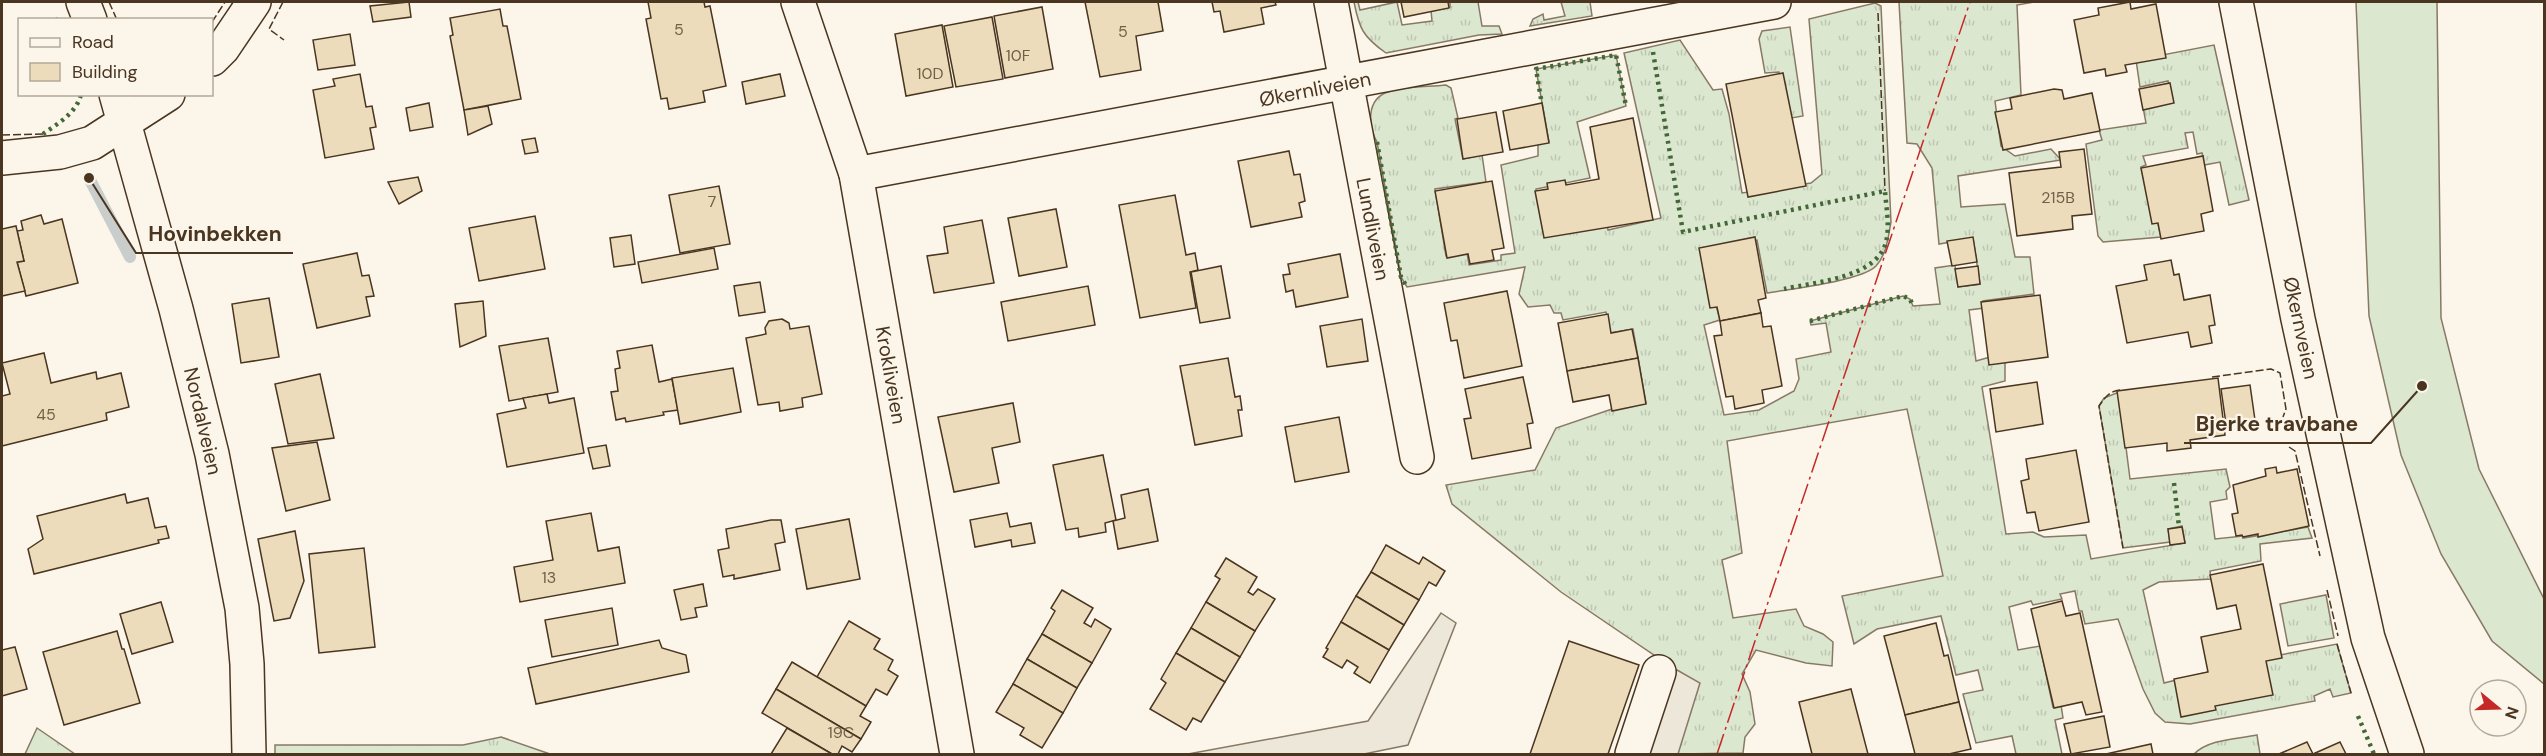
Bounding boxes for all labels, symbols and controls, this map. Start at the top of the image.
legend [18,18,213,96]
house number: 5 [674,19,684,40]
house number: 5 [1118,21,1128,42]
text: Road [72,30,114,54]
house number: 10F [1006,45,1031,66]
text: Building [72,60,137,84]
house number: 10D [917,63,943,84]
street label: Økernliveien [1257,65,1373,113]
street label: Lundliveien [1350,175,1396,283]
house number: 215B [2041,187,2075,208]
house number: 7 [708,191,716,212]
callout: Hovinbekken [136,214,293,253]
text: Hovinbekken [148,220,282,248]
street label: Økernveien [2277,274,2325,382]
street label: Krokliveien [870,324,912,426]
street label: Nordalveien [178,365,228,477]
house number: 45 [36,404,56,425]
callout: Bjerke travbane [2184,404,2371,443]
text: Bjerke travbane [2196,410,2358,438]
house number: 13 [542,567,556,588]
north arrow [2468,678,2528,738]
text: N [2500,704,2524,722]
house number: 19C [828,722,854,743]

